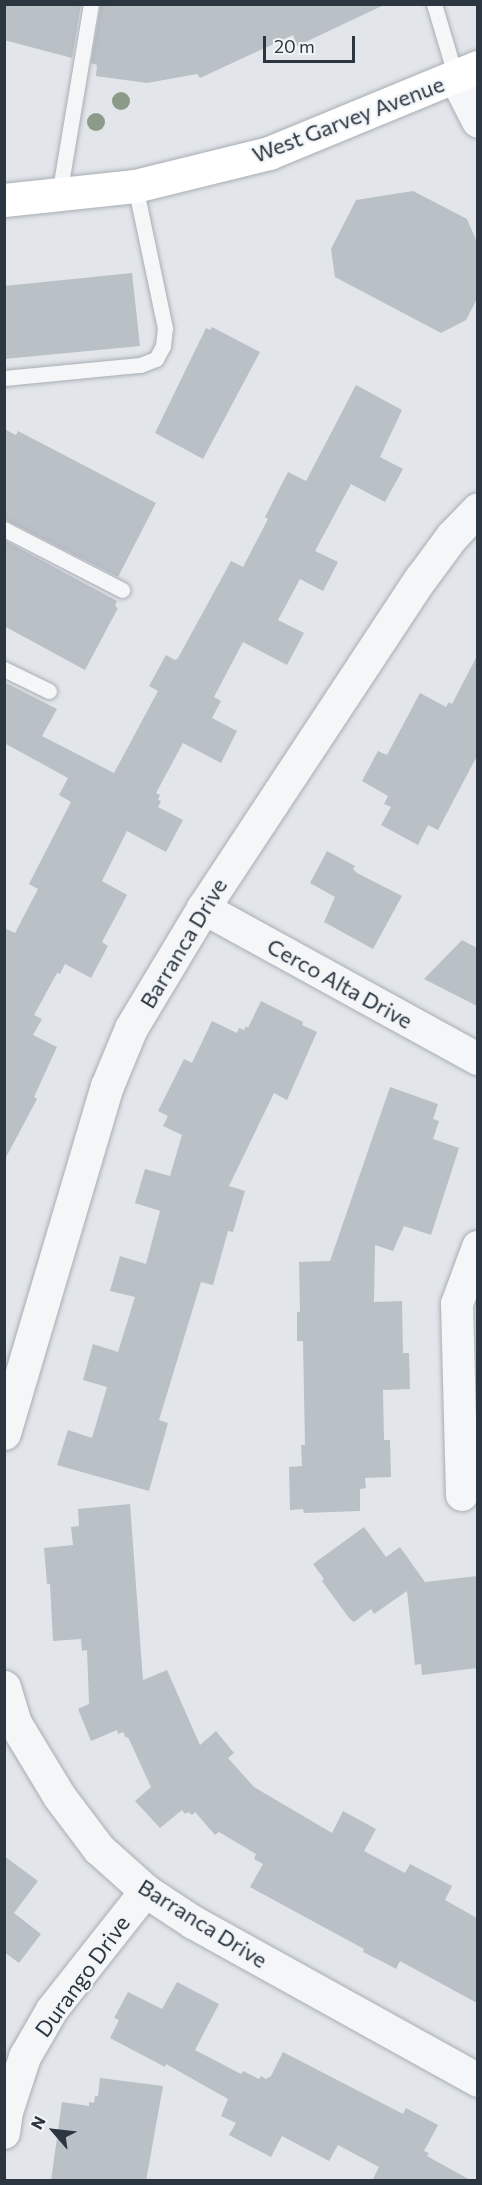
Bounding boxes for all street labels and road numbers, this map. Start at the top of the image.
street label: West Garvey Avenue [248,70,448,168]
street label: Barranca Drive [134,873,232,1013]
street label: Cerco Alta Drive [263,932,417,1034]
street label: Barranca Drive [134,1873,272,1973]
street label: Durango Drive [29,1910,135,2042]

